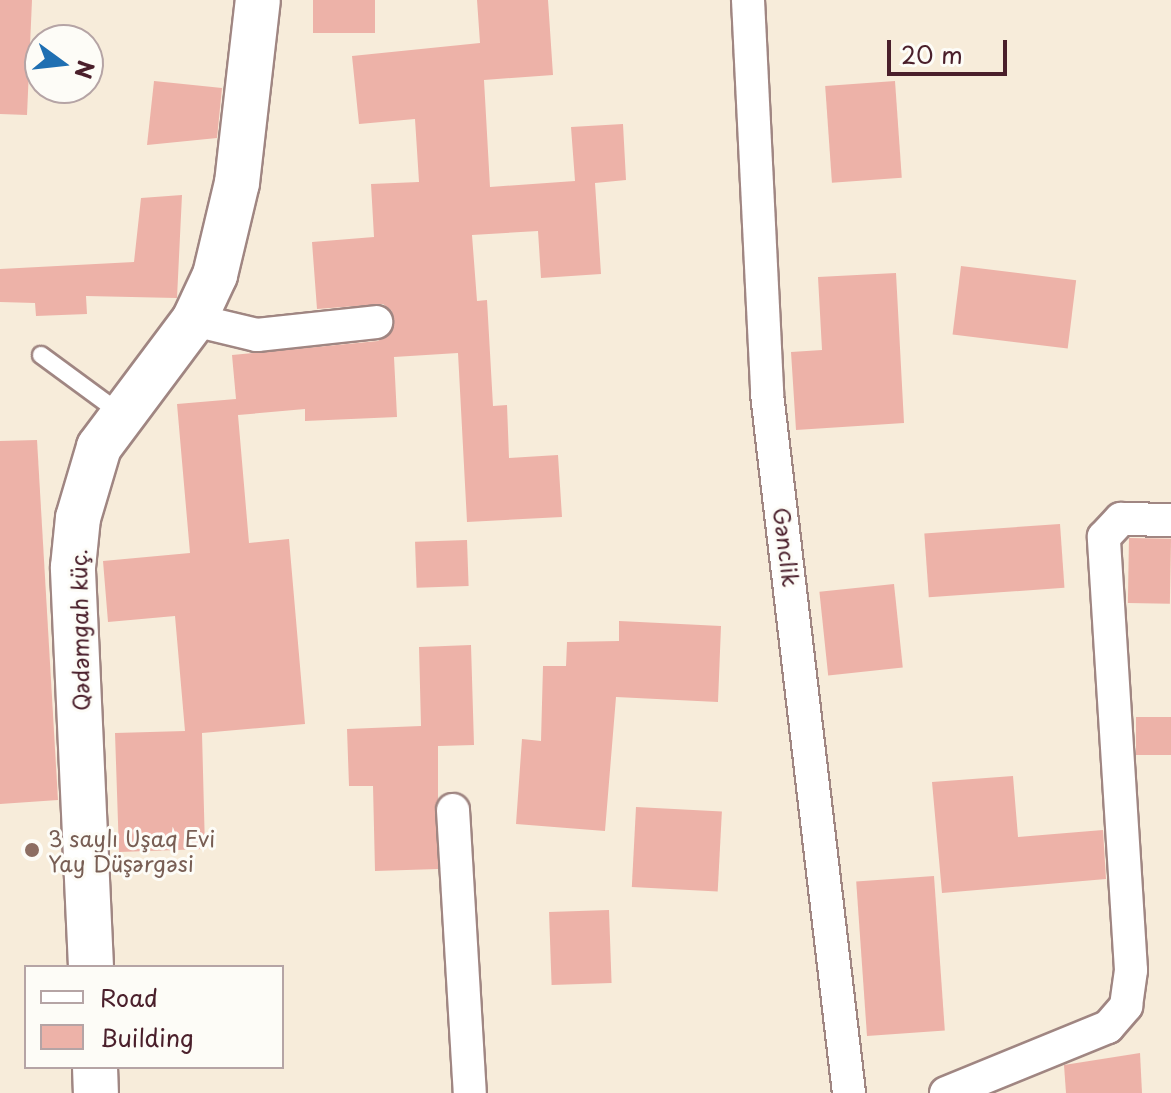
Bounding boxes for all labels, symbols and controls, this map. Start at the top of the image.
north arrow [24,24,104,104]
scale bar [891,24,1011,74]
text: 20 m [901,36,963,72]
text: N [68,57,104,83]
street label: Gənclik [769,506,805,588]
street label: Qədəmgah küç. [64,548,94,712]
place label: 3 saylı Uşaq Evi Yay Düşərgəsi [48,824,218,876]
marker: 3 saylı Uşaq Evi Yay Düşərgəsi [23,841,41,859]
legend [24,965,284,1069]
text: Road [100,979,158,1015]
text: Building [100,1019,194,1055]

